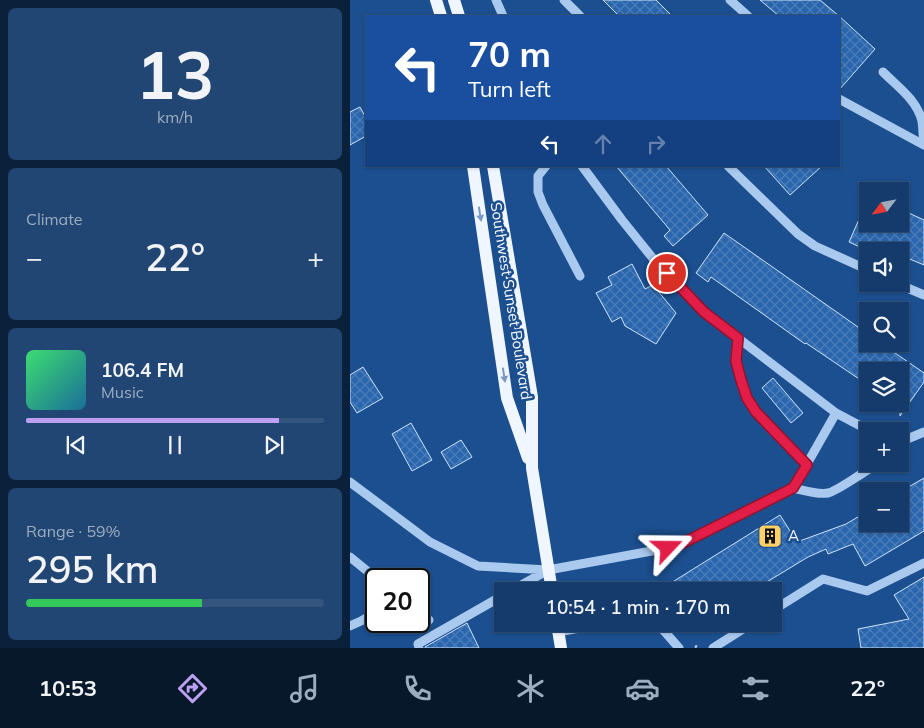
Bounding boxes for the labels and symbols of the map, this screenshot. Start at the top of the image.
north arrow [859,182,909,232]
street label: Southwest Sunset Boulevard [486,201,537,401]
one-way arrow [476,207,484,223]
pin [646,252,688,294]
one-way arrow [500,368,508,384]
position arrow [641,521,693,573]
building icon: A [757,523,783,549]
place label: A [788,526,799,545]
speed limit sign: 20 [365,568,430,633]

